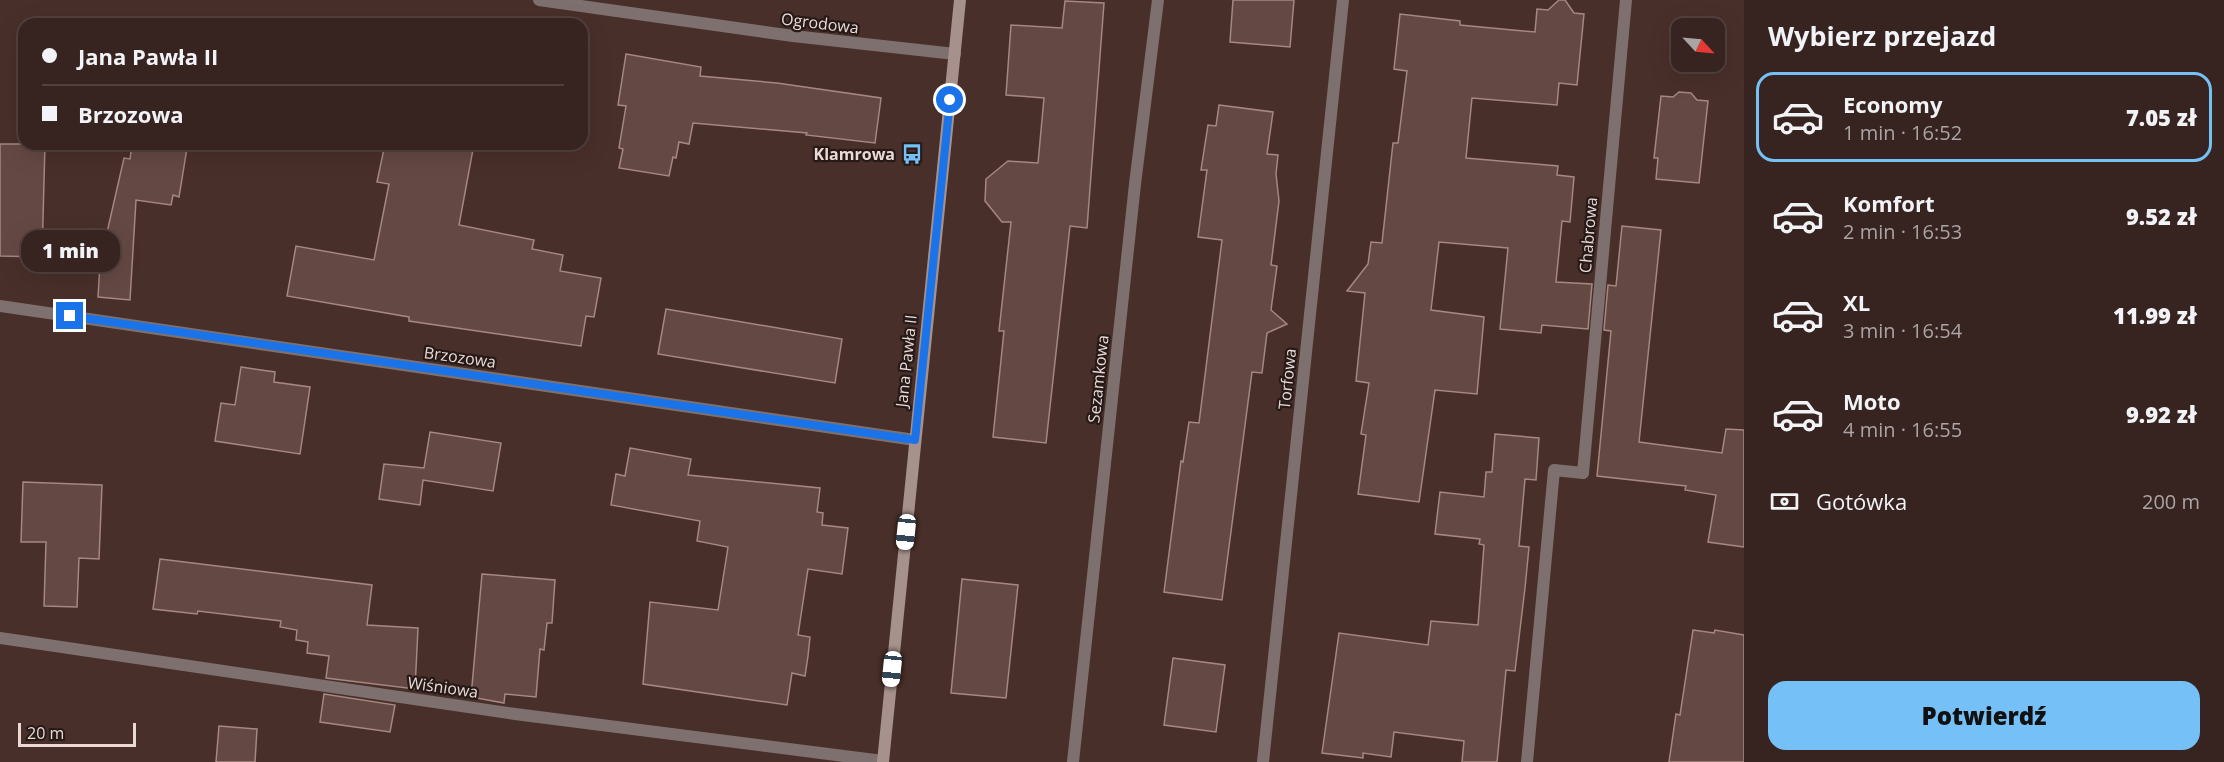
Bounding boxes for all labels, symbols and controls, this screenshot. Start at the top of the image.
street label: Ogrodowa [780,7,860,39]
text: Wybierz przejazd [1768,17,1996,54]
north arrow [1671,18,1725,72]
map controls [1671,18,1725,72]
text: Jana Pawła II [78,41,218,71]
route start [936,86,963,113]
text: Economy [1843,89,1942,119]
icon: car [1771,90,1825,144]
text: Brzozowa [78,99,184,129]
text: 7.05 zł [2126,102,2197,132]
text: 1 min · 16:52 [1843,119,1962,146]
bus stop icon: Klamrowa [900,142,924,166]
place label: Klamrowa [814,143,895,165]
text: Komfort [1843,188,1935,218]
icon: car [1771,189,1825,243]
street label: Chabrowa [1574,196,1602,274]
text: 9.52 zł [2126,201,2197,231]
text: 2 min · 16:53 [1843,218,1962,245]
callout: 1 min [20,229,119,271]
text: 1 min [42,237,99,264]
text: XL [1843,287,1870,317]
icon: car [1771,288,1825,342]
text: 11.99 zł [2113,300,2197,330]
route end [56,302,83,329]
street label: Jana Pawła II [890,314,922,410]
text: 3 min · 16:54 [1843,317,1962,344]
street label: Sezamkowa [1082,334,1114,424]
street label: Brzozowa [423,341,497,373]
street label: Torfowa [1273,347,1301,411]
text: Moto [1843,386,1901,416]
icon: car [1771,387,1825,441]
text: 9.92 zł [2126,399,2197,429]
text: 4 min · 16:55 [1843,416,1962,443]
icon: cash [1768,485,1801,518]
text: Gotówka [1816,486,1907,516]
text: 200 m [2142,488,2200,515]
car [895,513,917,551]
car [881,650,903,688]
street label: Wiśniowa [406,671,480,703]
button: Potwierdź [1768,681,2200,750]
scale bar [18,720,136,748]
text: 20 m [27,722,64,744]

